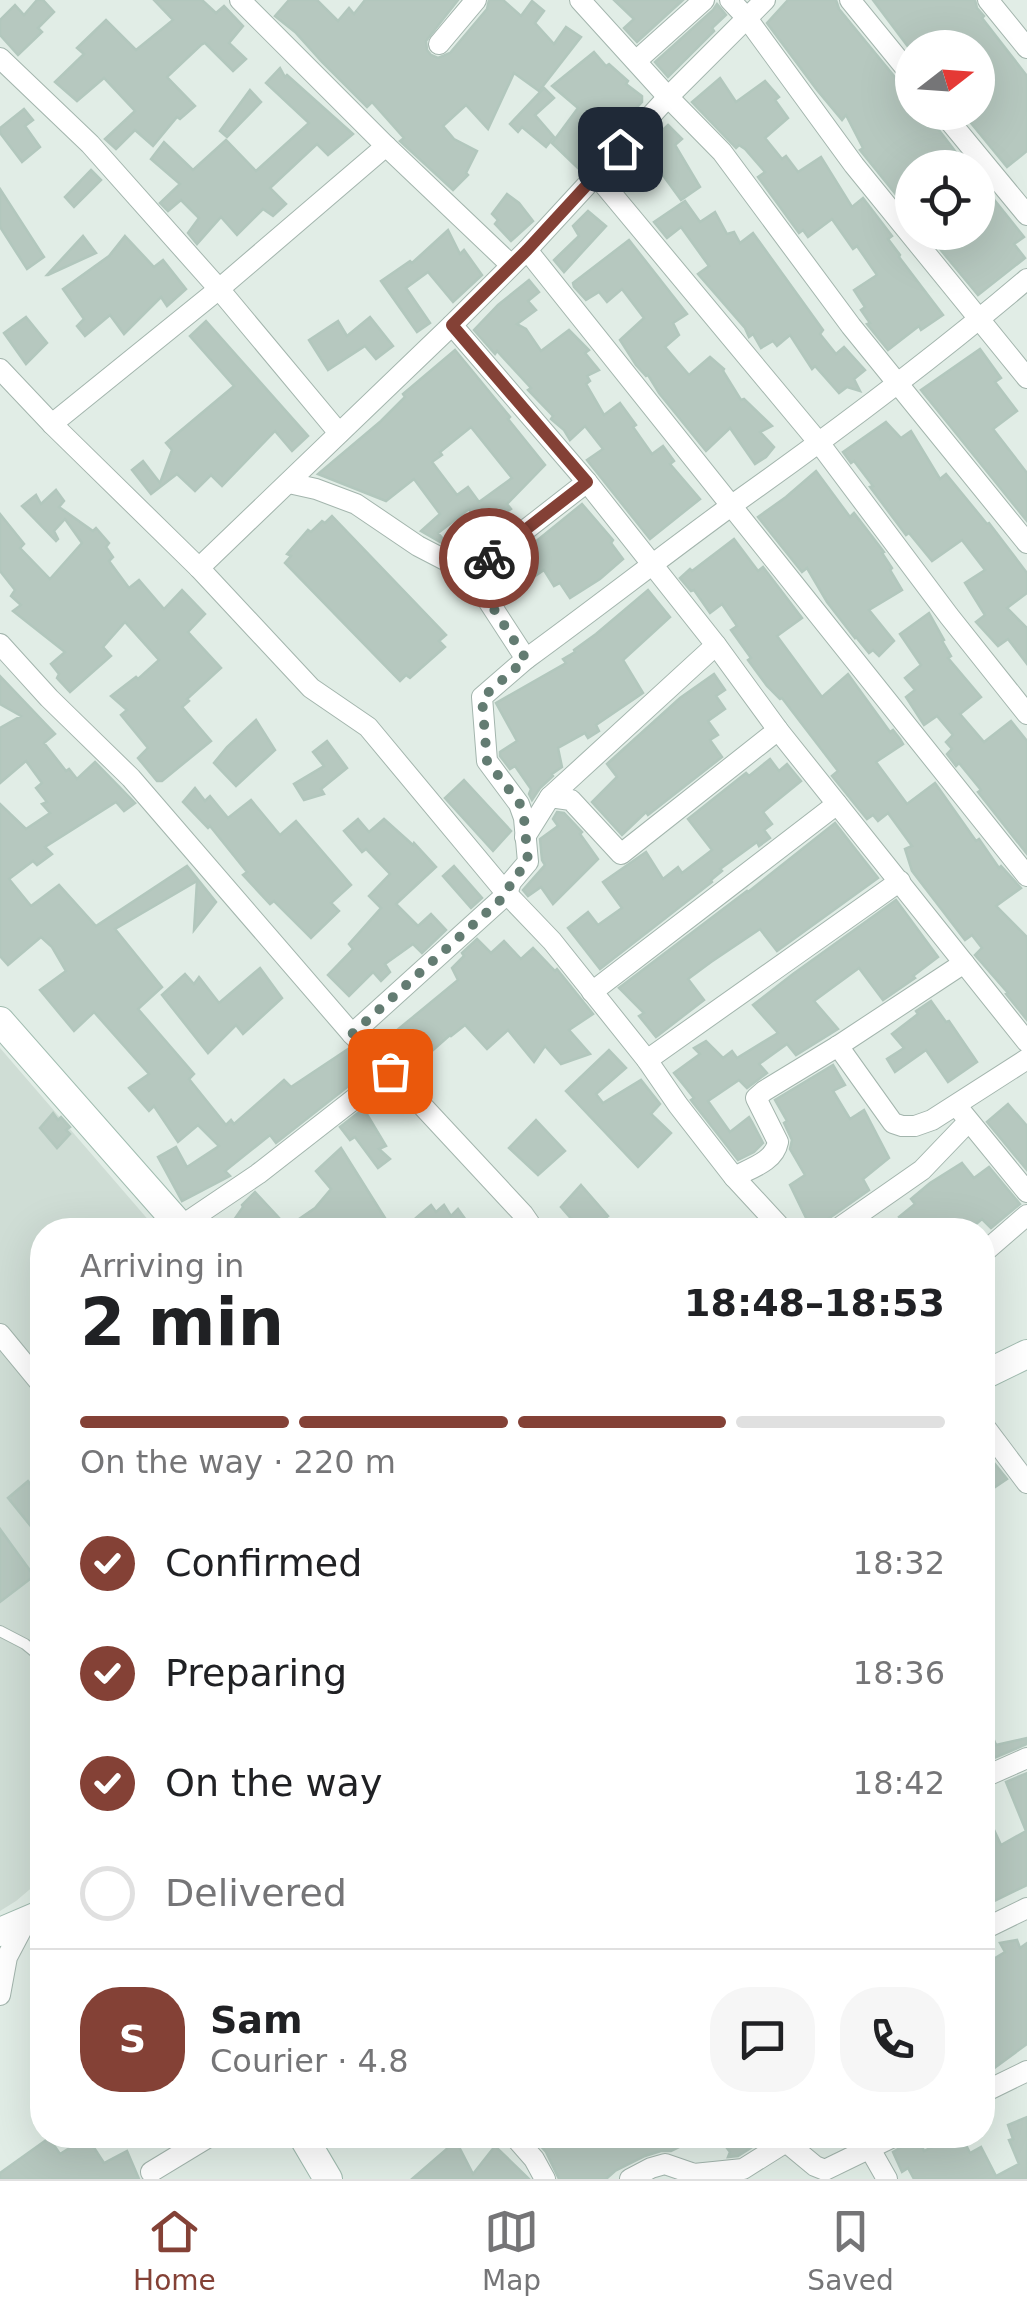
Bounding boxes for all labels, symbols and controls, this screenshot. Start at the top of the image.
north arrow [895,30,995,130]
map controls [895,30,995,250]
pin [578,107,663,192]
icon: home [593,122,648,177]
button: locate [895,150,995,250]
courier [439,508,539,608]
icon: bike [462,531,517,586]
pin [348,1029,433,1114]
icon: bag [363,1044,418,1099]
text: Arriving in [80,1247,244,1285]
text: 18:48–18:53 [684,1281,945,1325]
text: 2 min [80,1285,284,1360]
text: On the way · 220 m [80,1443,396,1481]
icon: check [80,1536,135,1591]
text: Confirmed [165,1541,362,1585]
text: 18:32 [853,1544,945,1582]
icon: check [80,1646,135,1701]
text: Preparing [165,1651,347,1695]
text: 18:36 [853,1654,945,1692]
icon: check [80,1756,135,1811]
text: On the way [165,1761,382,1805]
text: 18:42 [853,1764,945,1802]
text: Delivered [165,1871,347,1915]
button: chat [710,1987,815,2092]
button: phone [840,1987,945,2092]
text: Sam [210,1998,303,2042]
text: S [119,2017,146,2061]
text: Courier · 4.8 [210,2042,409,2080]
tab: Home [133,2204,216,2297]
tab: Map [482,2204,541,2297]
tab: Saved [807,2204,894,2297]

